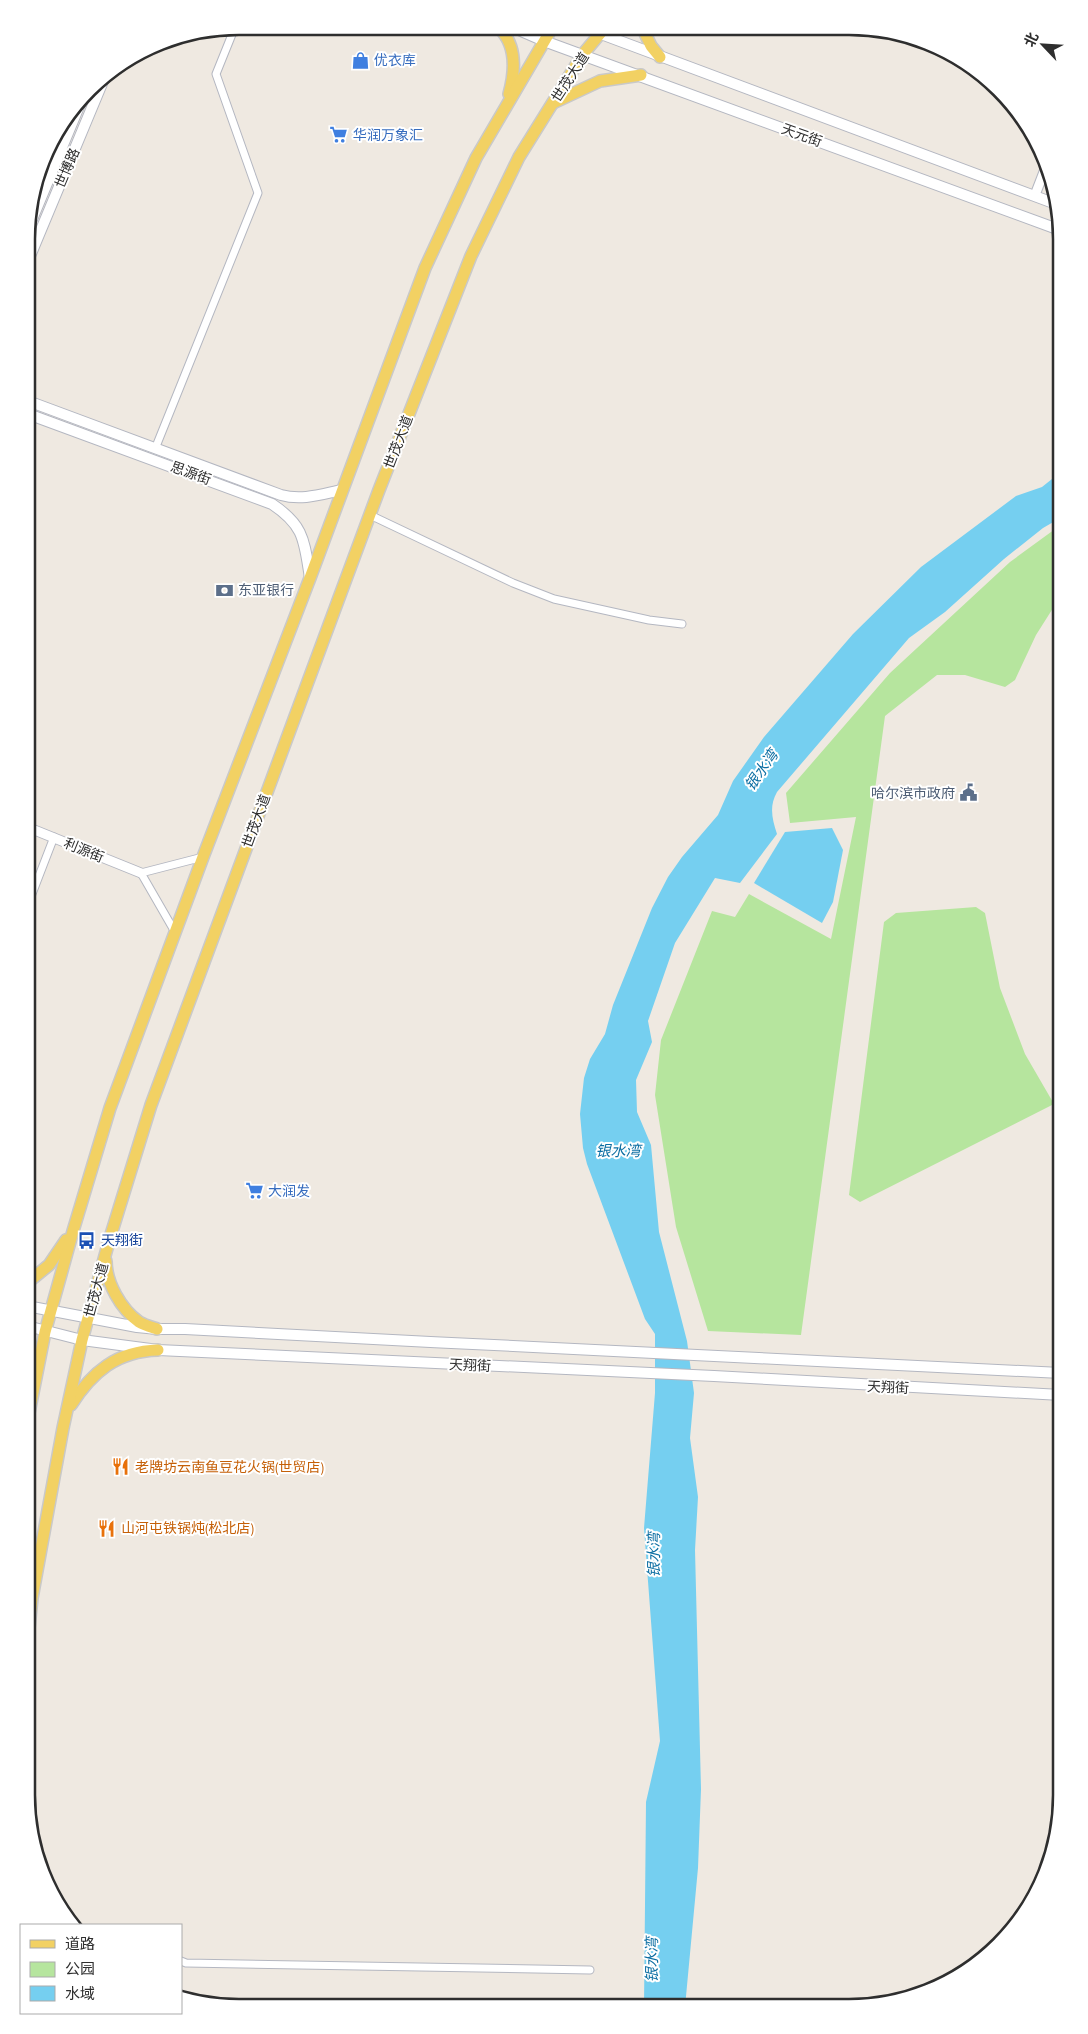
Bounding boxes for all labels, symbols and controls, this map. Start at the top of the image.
north arrow [1018,20,1068,70]
text: 北 [1020,29,1042,50]
street label: 世茂大道 [547,49,593,105]
shop icon: 优衣库 [350,50,370,70]
place label: 优衣库 [374,51,416,69]
street label: 天元街 [779,119,825,151]
supermarket icon: 华润万象汇 [329,125,349,145]
place label: 华润万象汇 [353,126,423,144]
street label: 世博路 [51,145,83,191]
street label: 世茂大道 [380,413,416,471]
street label: 思源街 [168,457,214,489]
bank icon: 东亚银行 [214,580,234,600]
place label: 东亚银行 [238,581,294,599]
water label: 银水湾 [740,744,783,794]
public building icon: 哈尔滨市政府 [959,783,979,803]
place label: 哈尔滨市政府 [871,784,955,802]
street label: 世茂大道 [238,792,274,850]
street label: 利源街 [61,834,107,866]
water label: 银水湾 [595,1141,643,1160]
supermarket icon: 大润发 [244,1181,264,1201]
place label: 大润发 [268,1182,310,1200]
bus stop icon: 天翔街 [77,1230,97,1250]
place label: 天翔街 [101,1231,143,1249]
street label: 世茂大道 [80,1261,112,1319]
street label: 天翔街 [449,1355,491,1375]
street label: 天翔街 [867,1377,909,1397]
restaurant icon: 老牌坊云南鱼豆花火锅(世贸店) [111,1457,131,1477]
place label: 老牌坊云南鱼豆花火锅(世贸店) [135,1458,324,1476]
restaurant icon: 山河屯铁锅炖(松北店) [97,1518,117,1538]
place label: 山河屯铁锅炖(松北店) [121,1519,254,1537]
water label: 银水湾 [644,1530,663,1578]
legend [20,1924,182,2014]
text: 道路 [65,1934,95,1953]
water label: 银水湾 [642,1935,661,1983]
text: 公园 [65,1959,95,1978]
text: 水域 [65,1984,95,2003]

